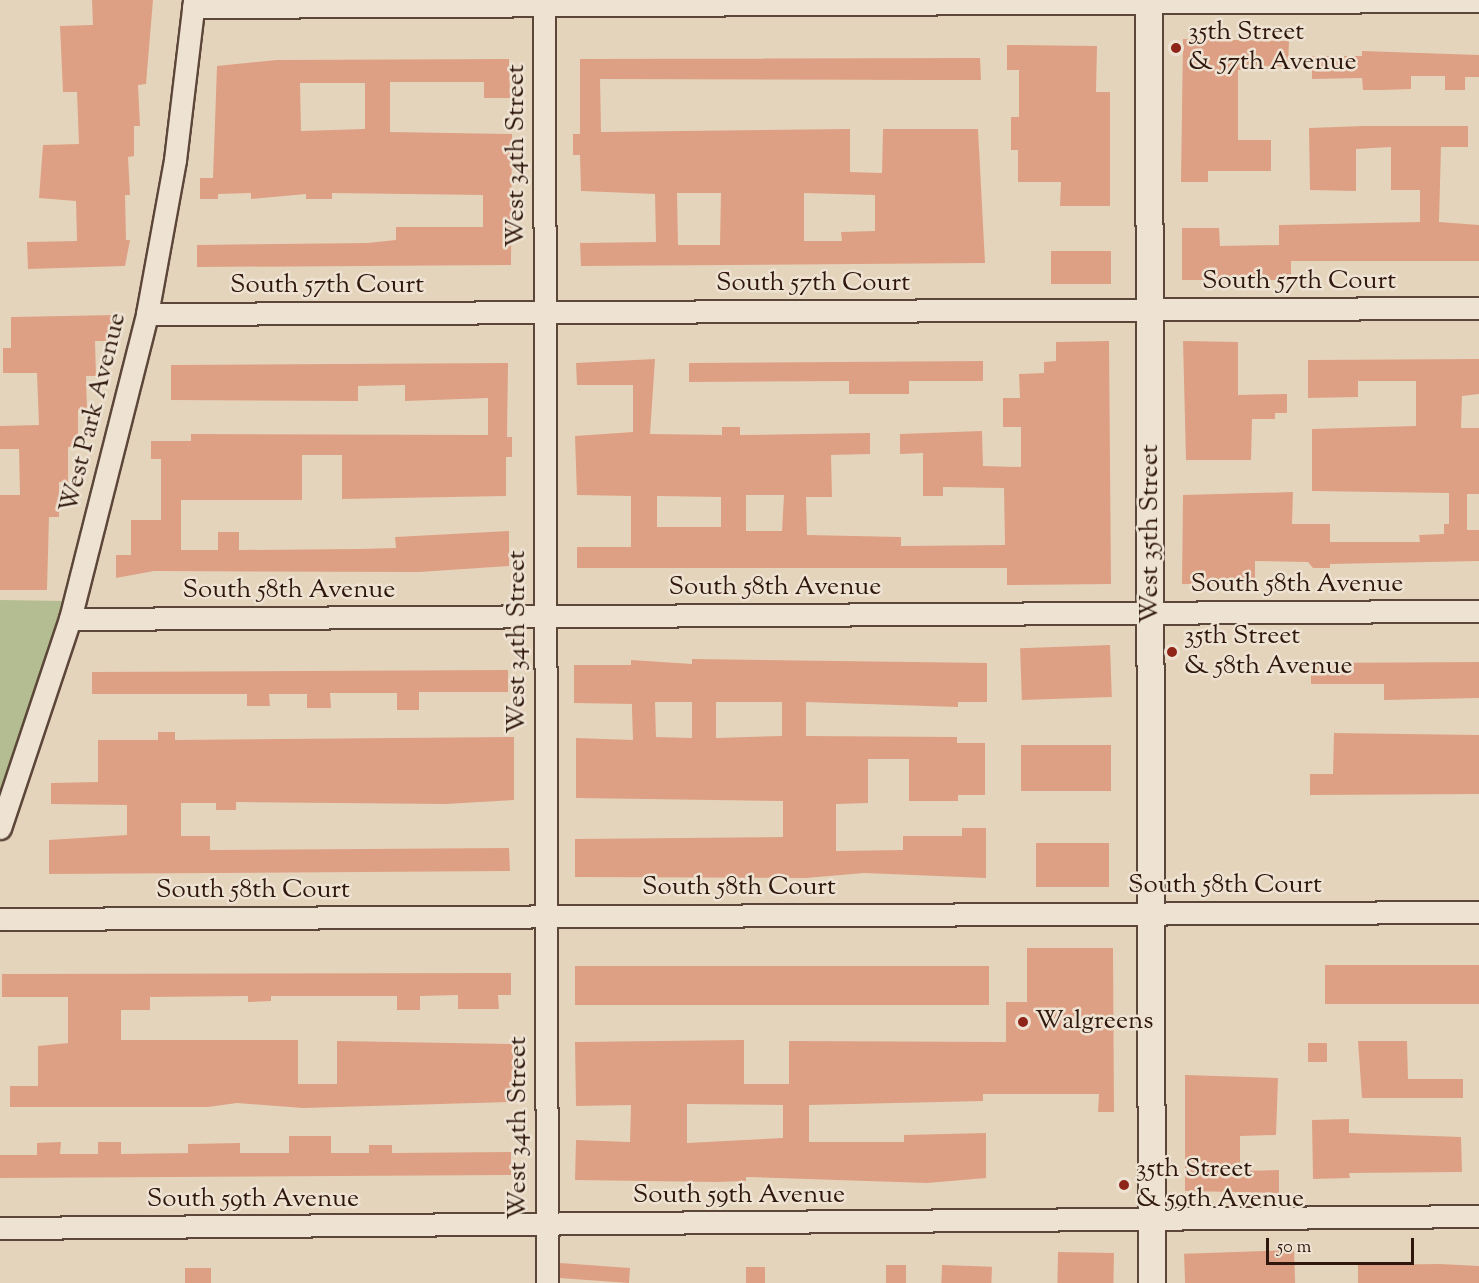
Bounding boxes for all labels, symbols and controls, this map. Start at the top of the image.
place label: 35th Street & 57th Avenue [1188,17,1357,78]
marker: 35th Street & 57th Avenue [1169,41,1183,55]
street label: West 34th Street [501,64,533,248]
street label: South 57th Court [1202,266,1396,298]
street label: South 57th Court [716,268,910,300]
street label: South 57th Court [230,270,424,302]
street label: West Park Avenue [54,310,134,516]
street label: West 35th Street [1135,444,1167,624]
street label: West 34th Street [502,550,534,734]
street label: South 58th Avenue [1191,569,1403,601]
street label: South 58th Avenue [669,572,881,604]
street label: South 58th Avenue [183,575,395,607]
place label: 35th Street & 58th Avenue [1184,621,1353,682]
marker: 35th Street & 58th Avenue [1165,645,1179,659]
street label: South 58th Court [1128,870,1322,902]
street label: South 58th Court [642,872,836,904]
street label: South 58th Court [156,875,350,907]
place label: Walgreens [1035,1006,1154,1038]
marker: Walgreens [1016,1015,1030,1029]
street label: West 34th Street [503,1036,535,1220]
place label: 35th Street & 59th Avenue [1136,1154,1304,1216]
marker: 35th Street & 59th Avenue [1117,1178,1131,1192]
street label: South 59th Avenue [633,1180,845,1212]
street label: South 59th Avenue [147,1184,359,1216]
scale bar [1269,1226,1418,1264]
text: 50 m [1277,1235,1311,1261]

